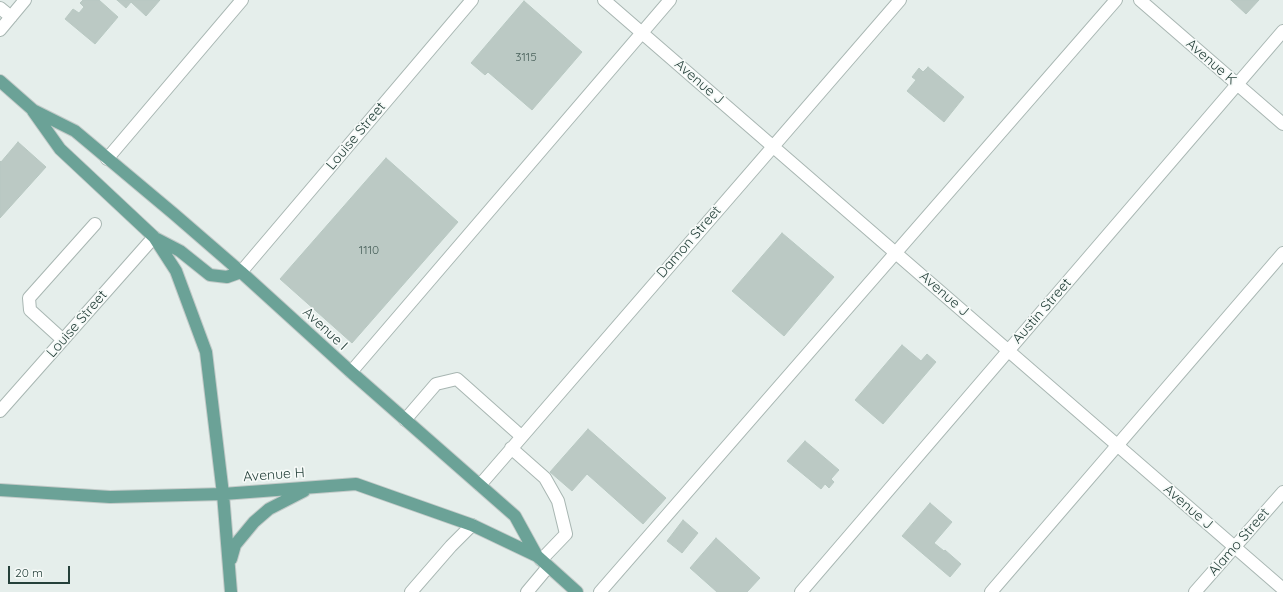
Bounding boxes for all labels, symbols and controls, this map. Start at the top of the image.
street label: Avenue K [1182,36,1240,88]
house number: 3115 [515,50,537,64]
street label: Avenue J [671,56,727,108]
street label: Louise Street [323,99,389,173]
street label: Damon Street [653,203,725,281]
house number: 1110 [359,243,379,257]
street label: Avenue J [916,268,972,320]
street label: Austin Street [1009,275,1075,347]
street label: Louise Street [43,287,111,361]
street label: Avenue I [299,304,351,354]
street label: Avenue H [243,464,305,486]
street label: Avenue J [1160,481,1216,533]
street label: Alamo Street [1205,505,1273,579]
scale bar [10,558,72,584]
text: 20 m [15,565,43,580]

